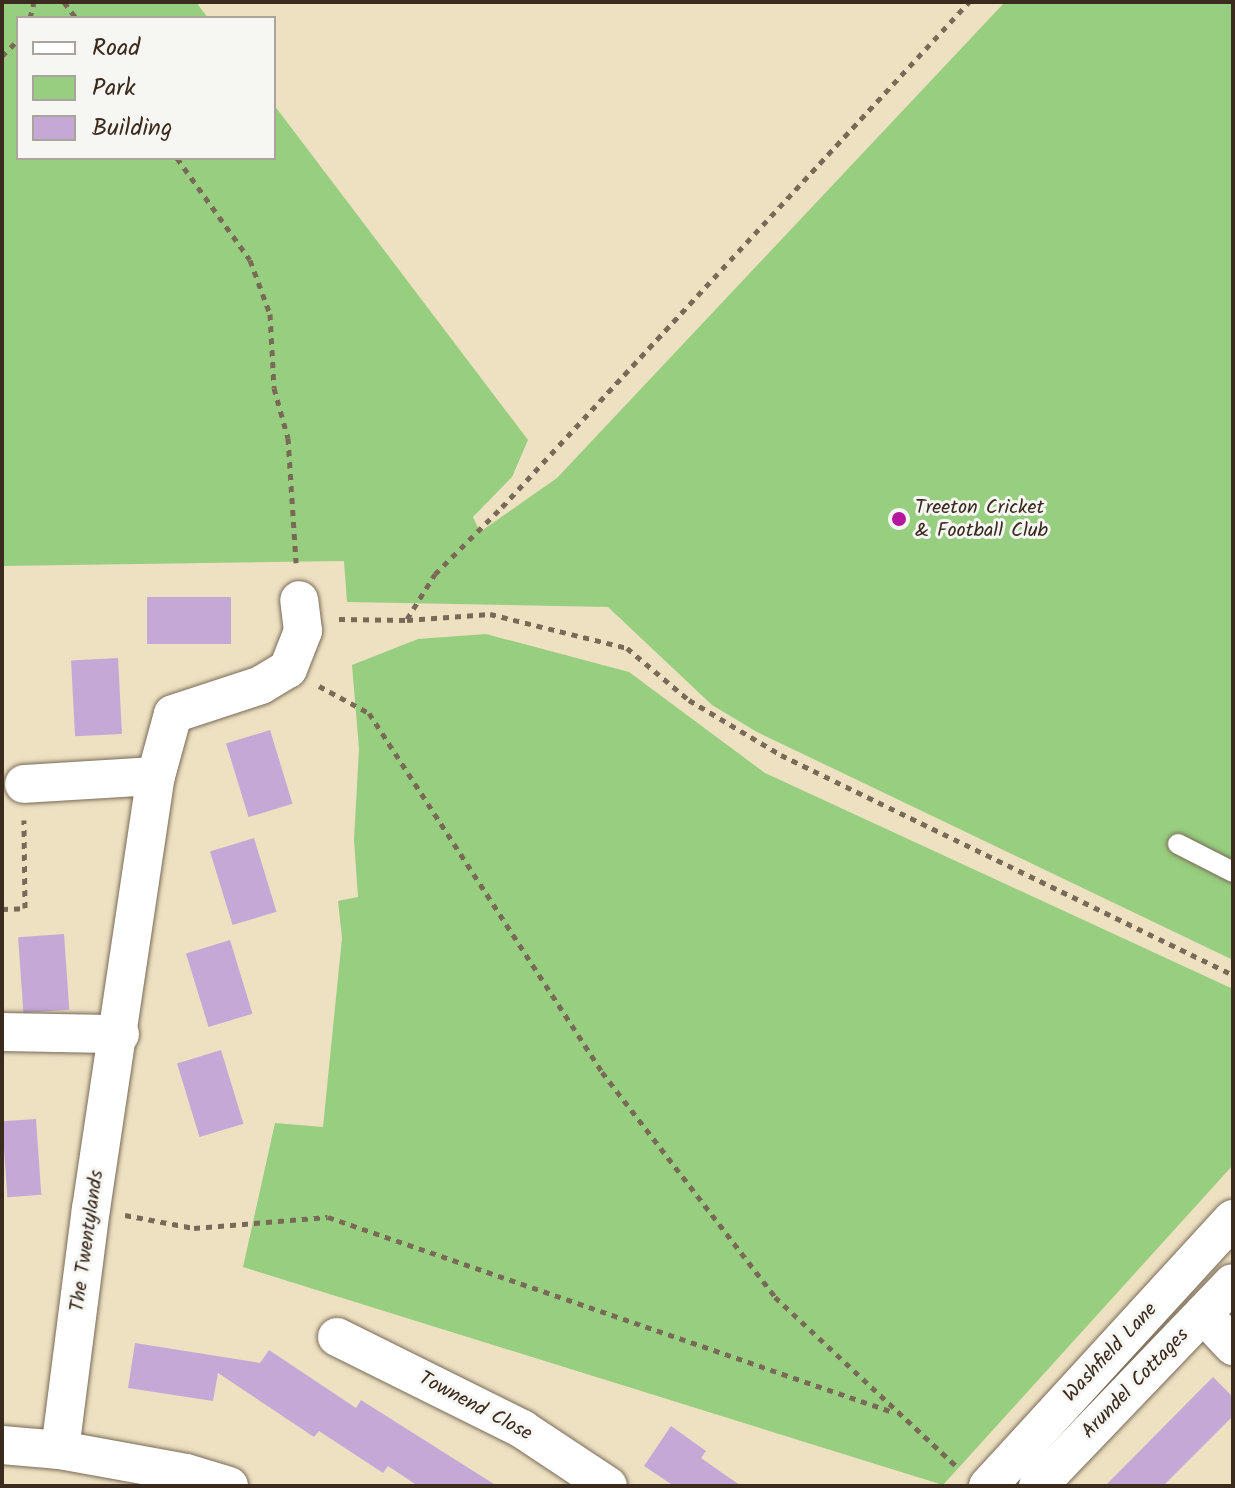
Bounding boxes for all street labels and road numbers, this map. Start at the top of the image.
street label: The Twentylands [66,1169,110,1313]
street label: Washfield Lane [1059,1298,1163,1408]
street label: Arundel Cottages [1077,1324,1195,1444]
street label: Townend Close [414,1367,536,1447]

